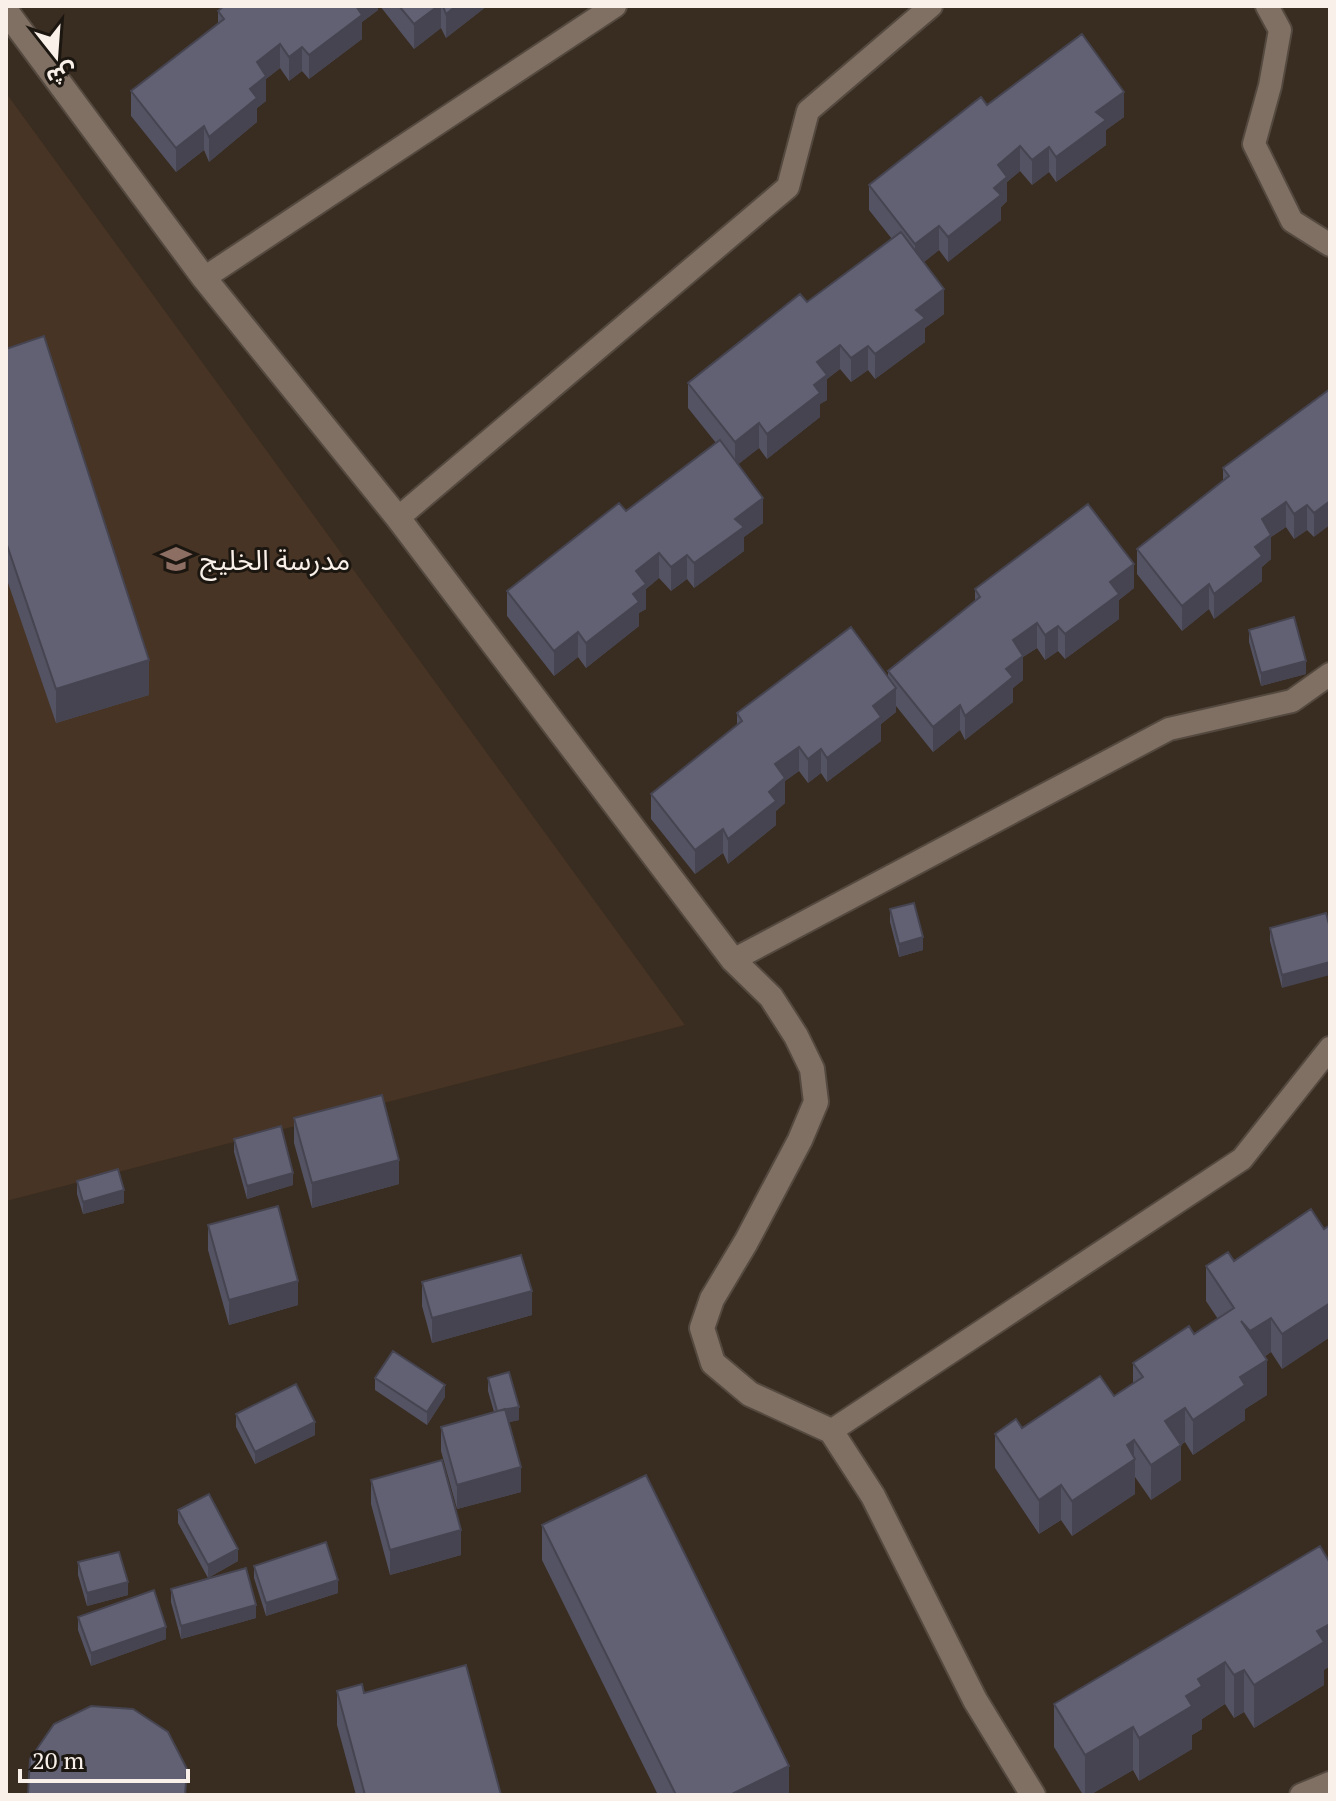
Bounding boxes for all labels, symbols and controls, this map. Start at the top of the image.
north arrow [16,16,96,96]
text: ش [43,57,81,94]
place label: مدرسة الخليج [200,541,350,581]
school or university icon: مدرسة الخليج [159,542,193,576]
scale bar [20,1733,188,1783]
text: 20 m [32,1744,84,1776]

